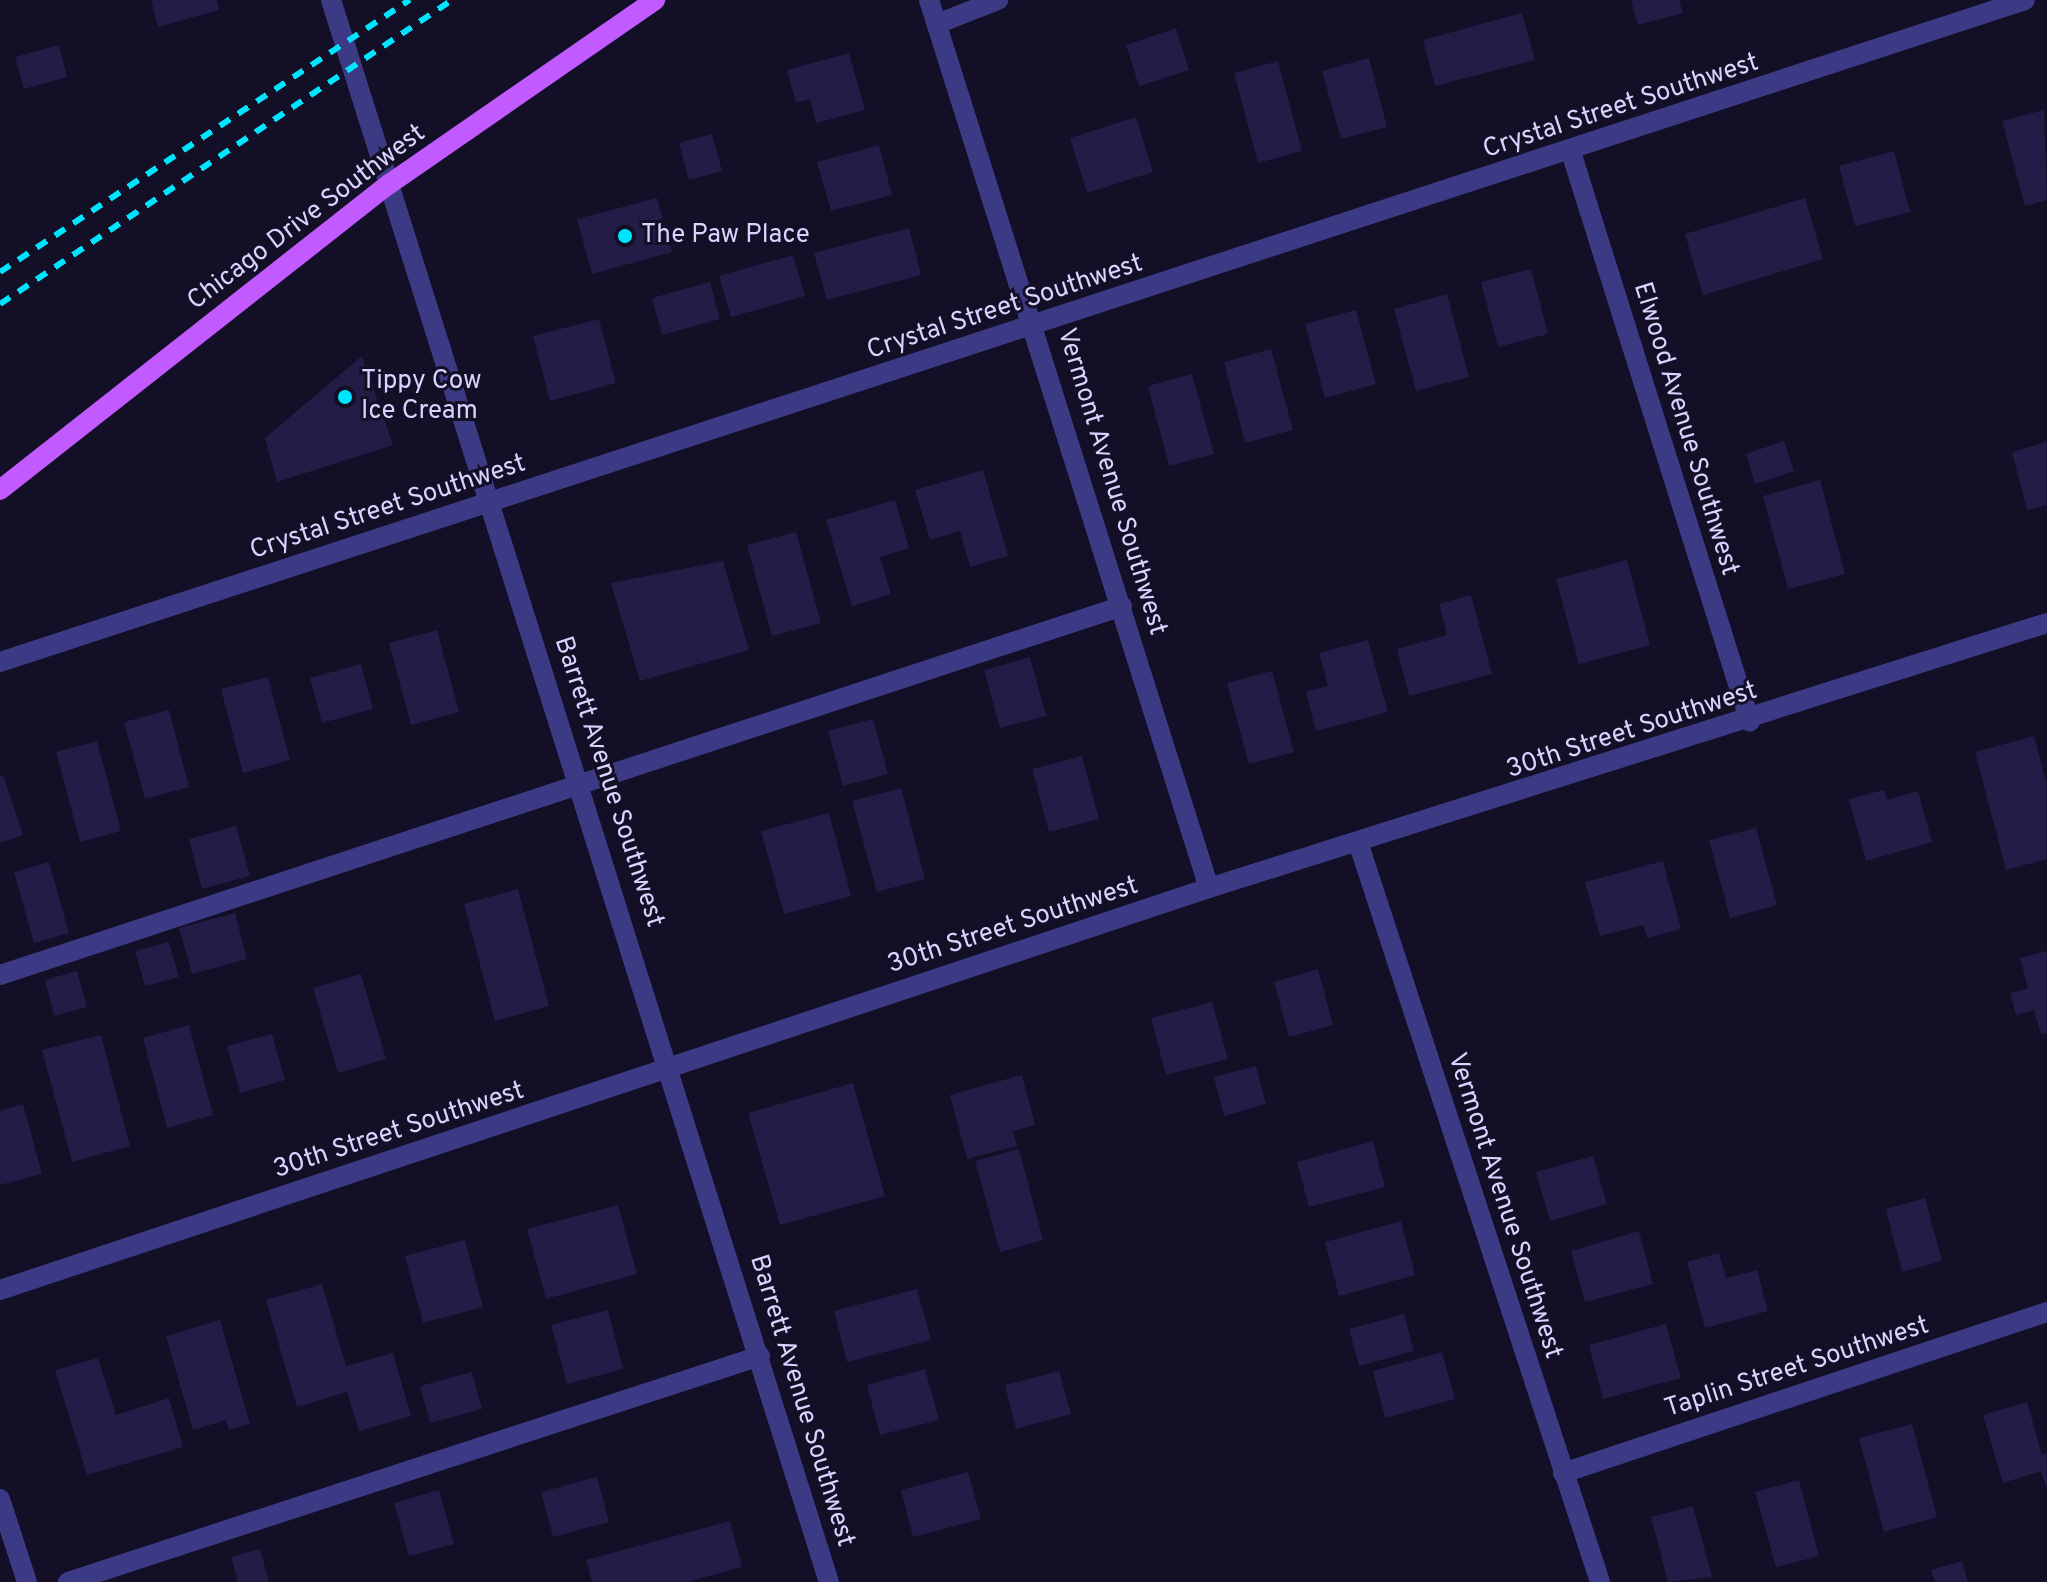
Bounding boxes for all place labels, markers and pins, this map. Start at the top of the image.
place label: The Paw Place [641,220,810,252]
marker: The Paw Place [616,227,634,245]
place label: Tippy Cow Ice Cream [361,366,482,428]
marker: Tippy Cow Ice Cream [336,388,354,406]

